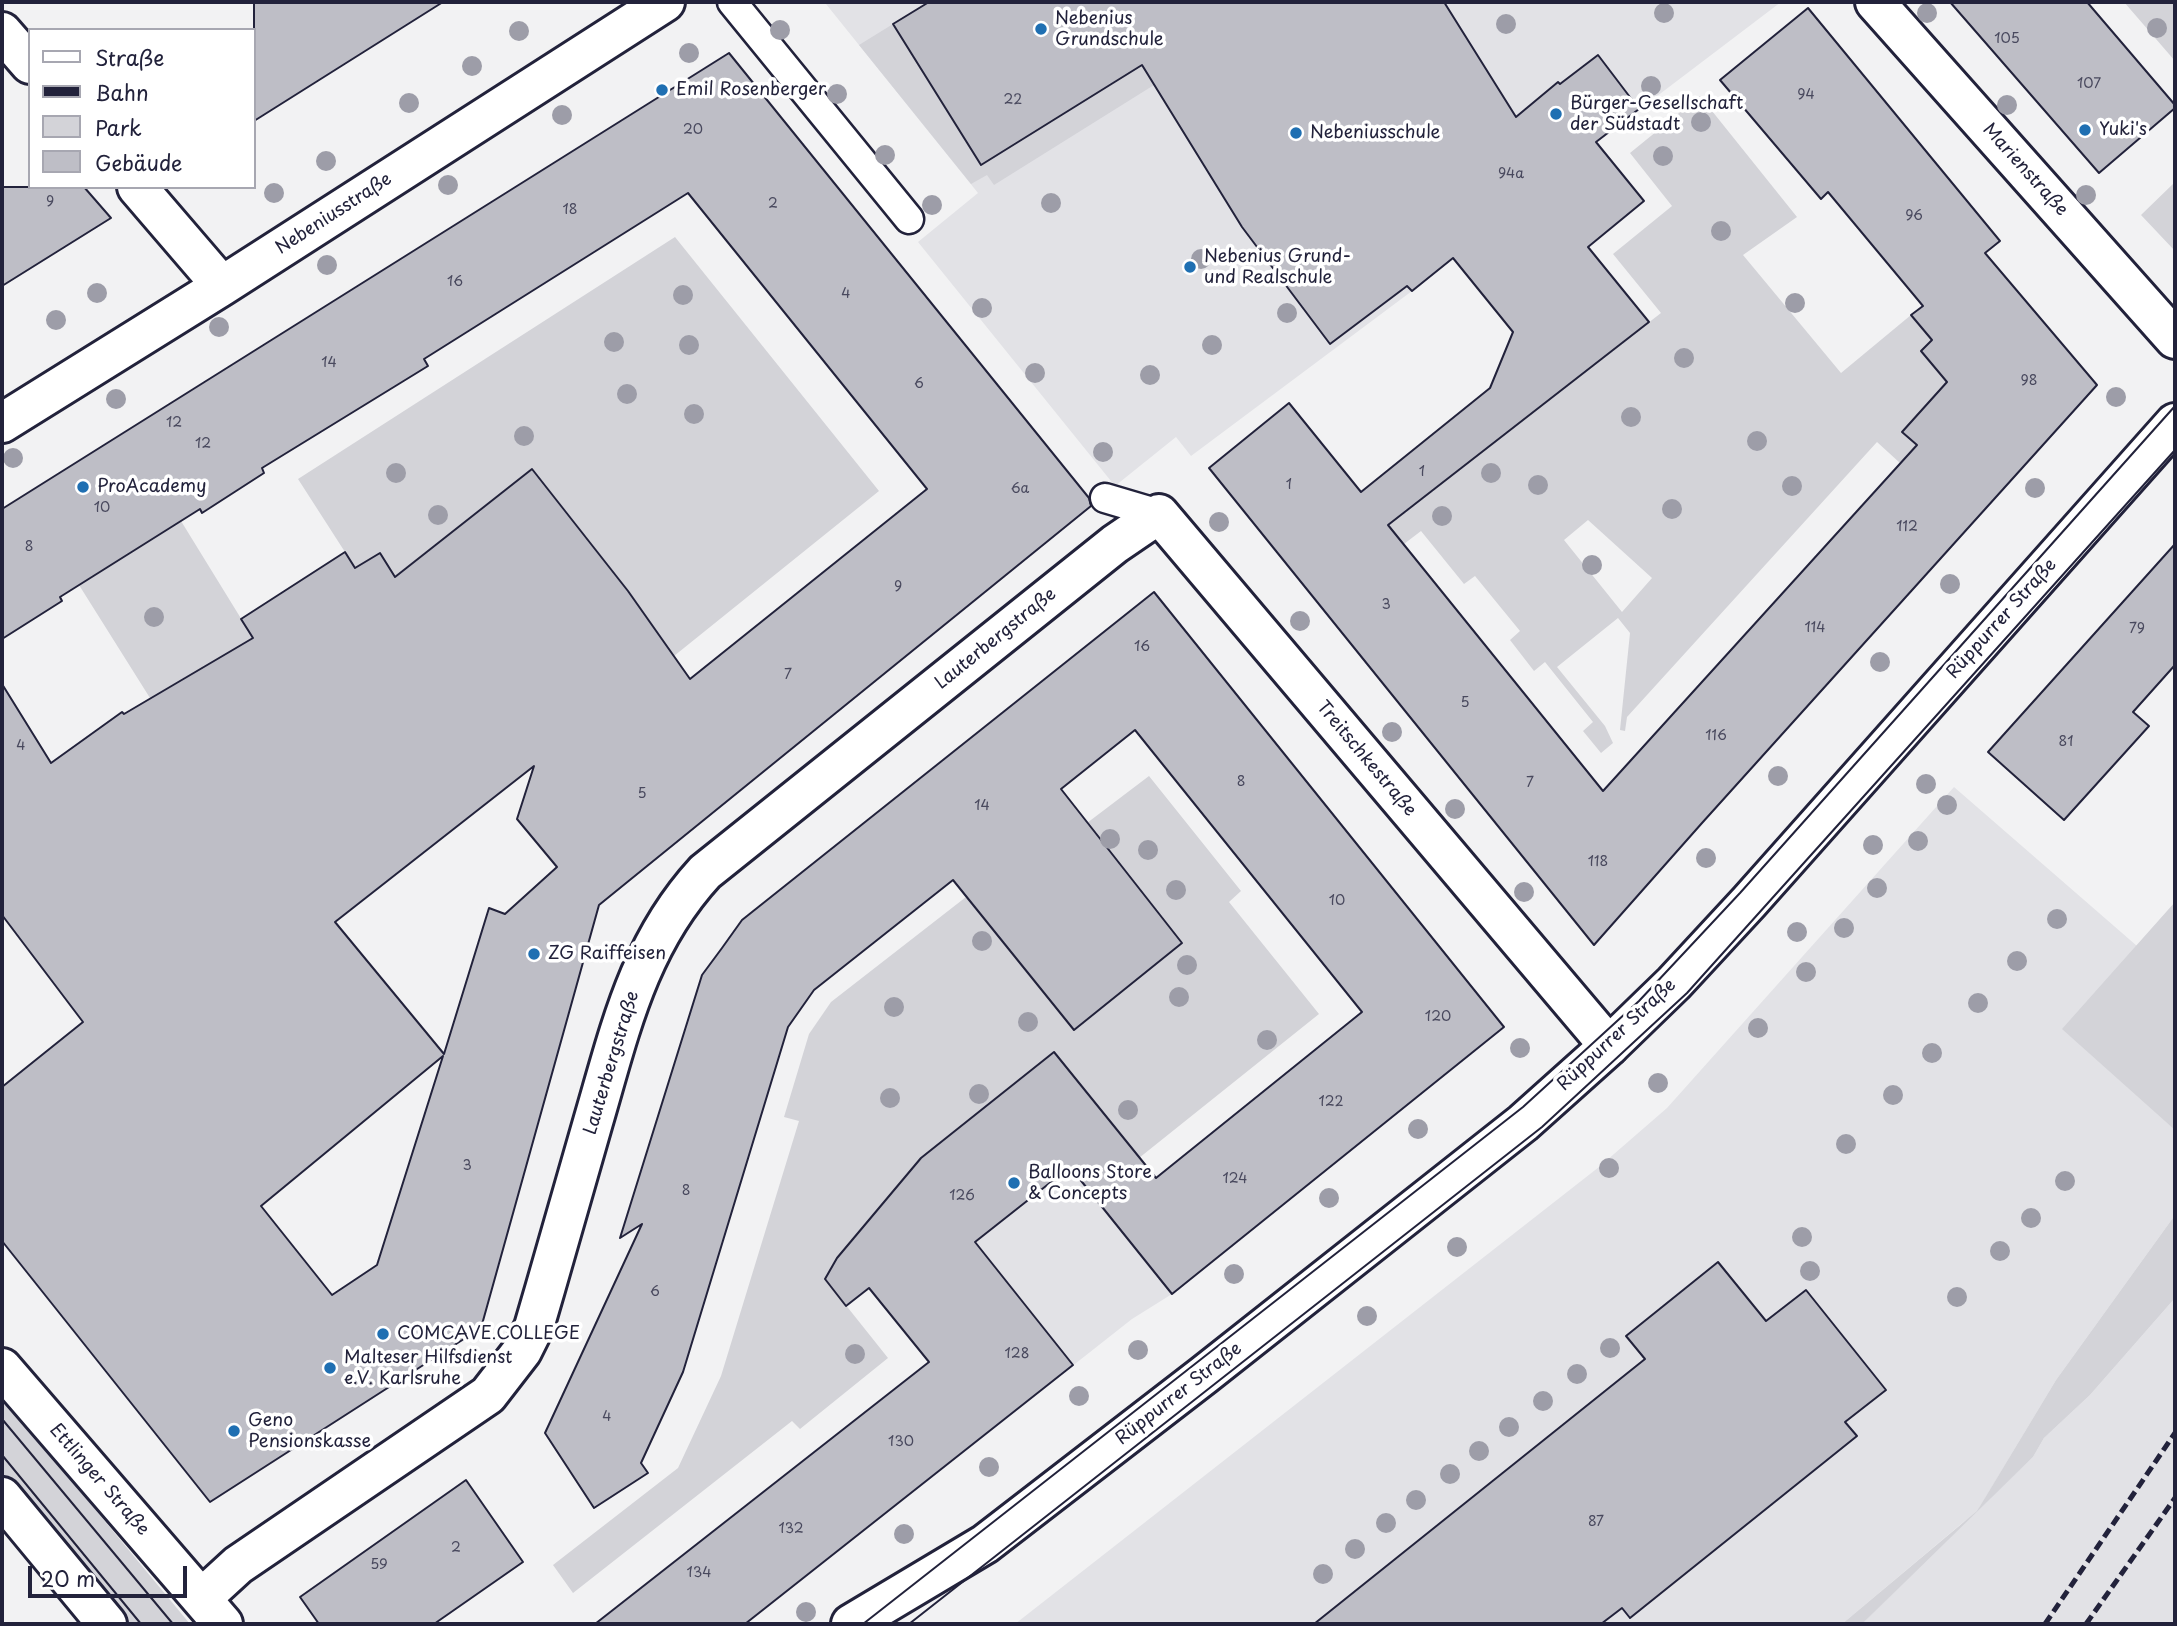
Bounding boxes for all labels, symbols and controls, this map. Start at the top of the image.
place label: Nebenius Grundschule [1055,8,1164,50]
marker: Nebenius Grundschule [1033,21,1049,37]
legend [28,28,256,189]
house number: 105 [1994,31,2020,47]
text: Straße [95,41,164,73]
text: Bahn [95,76,149,108]
house number: 107 [2077,76,2101,92]
place label: Emil Rosenberger [676,79,826,101]
marker: Emil Rosenberger [654,82,670,98]
house number: 94 [1797,87,1815,103]
house number: 22 [1004,92,1022,108]
place label: Bürger-Gesellschaft der Südstadt [1570,93,1743,136]
marker: Bürger-Gesellschaft der Südstadt [1548,106,1564,122]
text: Park [95,111,142,143]
street label: Marienstraße [1978,119,2072,221]
place label: Yuki's [2099,119,2147,141]
house number: 20 [683,122,703,138]
place label: Nebeniusschule [1310,122,1440,144]
marker: Yuki's [2077,122,2093,138]
marker: Nebeniusschule [1288,125,1304,141]
text: Gebäude [95,146,182,178]
house number: 94a [1498,166,1524,182]
street label: Nebeniusstraße [272,168,396,260]
house number: 9 [46,194,54,210]
house number: 2 [768,196,778,212]
house number: 18 [562,202,578,218]
house number: 96 [1905,208,1923,224]
place label: Nebenius Grund- und Realschule [1204,246,1351,288]
marker: Nebenius Grund- und Realschule [1182,259,1198,275]
house number: 16 [447,274,463,290]
house number: 4 [841,286,851,302]
house number: 14 [321,355,337,371]
house number: 98 [2021,373,2037,389]
house number: 6 [914,376,924,392]
house number: 12 [166,415,182,431]
house number: 12 [195,436,211,452]
house number: 1 [1419,464,1425,480]
place label: ProAcademy [97,476,207,498]
house number: 1 [1286,477,1292,493]
marker: ProAcademy [75,479,91,495]
house number: 6a [1011,481,1029,497]
house number: 10 [94,500,110,516]
house number: 112 [1896,519,1918,535]
house number: 8 [25,539,33,555]
street label: Rüppurrer Straße [1942,555,2062,683]
house number: 9 [894,579,902,595]
street label: Lauterbergstraße [931,584,1061,694]
house number: 3 [1381,597,1391,613]
house number: 114 [1805,620,1825,636]
house number: 79 [2129,621,2145,637]
house number: 16 [1134,639,1150,655]
house number: 7 [784,667,792,683]
house number: 5 [1460,695,1470,711]
street label: Treitschkestraße [1311,697,1421,821]
house number: 116 [1705,728,1727,744]
house number: 81 [2059,734,2073,750]
house number: 4 [16,738,26,754]
house number: 8 [1237,774,1245,790]
house number: 7 [1526,775,1534,791]
house number: 5 [637,786,647,802]
house number: 14 [974,798,990,814]
house number: 118 [1588,854,1608,870]
house number: 10 [1329,893,1345,909]
place label: ZG Raiffeisen [548,943,666,965]
marker: ZG Raiffeisen [526,946,542,962]
street label: Rüppurrer Straße [1553,975,1681,1095]
street label: Lauterbergstraße [580,988,644,1138]
house number: 120 [1425,1009,1451,1025]
house number: 122 [1318,1094,1344,1110]
house number: 3 [462,1158,472,1174]
place label: Balloons Store & Concepts [1028,1162,1152,1204]
house number: 124 [1222,1171,1248,1187]
marker: Balloons Store & Concepts [1006,1175,1022,1191]
house number: 8 [682,1183,690,1199]
house number: 126 [949,1188,975,1204]
house number: 6 [650,1284,660,1300]
place label: COMCAVE.COLLEGE [397,1323,580,1345]
marker: COMCAVE.COLLEGE [375,1326,391,1342]
street label: Rüppurrer Straße [1112,1338,1246,1450]
house number: 128 [1005,1346,1029,1362]
place label: Malteser Hilfsdienst e.V. Karlsruhe [344,1347,513,1390]
marker: Malteser Hilfsdienst e.V. Karlsruhe [322,1360,338,1376]
house number: 4 [602,1409,612,1425]
place label: Geno Pensionskasse [248,1410,371,1452]
street label: Ettlinger Straße [45,1420,153,1540]
marker: Geno Pensionskasse [226,1423,242,1439]
house number: 130 [888,1434,914,1450]
house number: 87 [1588,1514,1604,1530]
house number: 132 [778,1521,804,1537]
house number: 2 [451,1540,461,1556]
scale bar [32,1552,191,1596]
house number: 59 [370,1557,388,1573]
text: 20 m [41,1562,95,1594]
house number: 134 [687,1565,711,1581]

